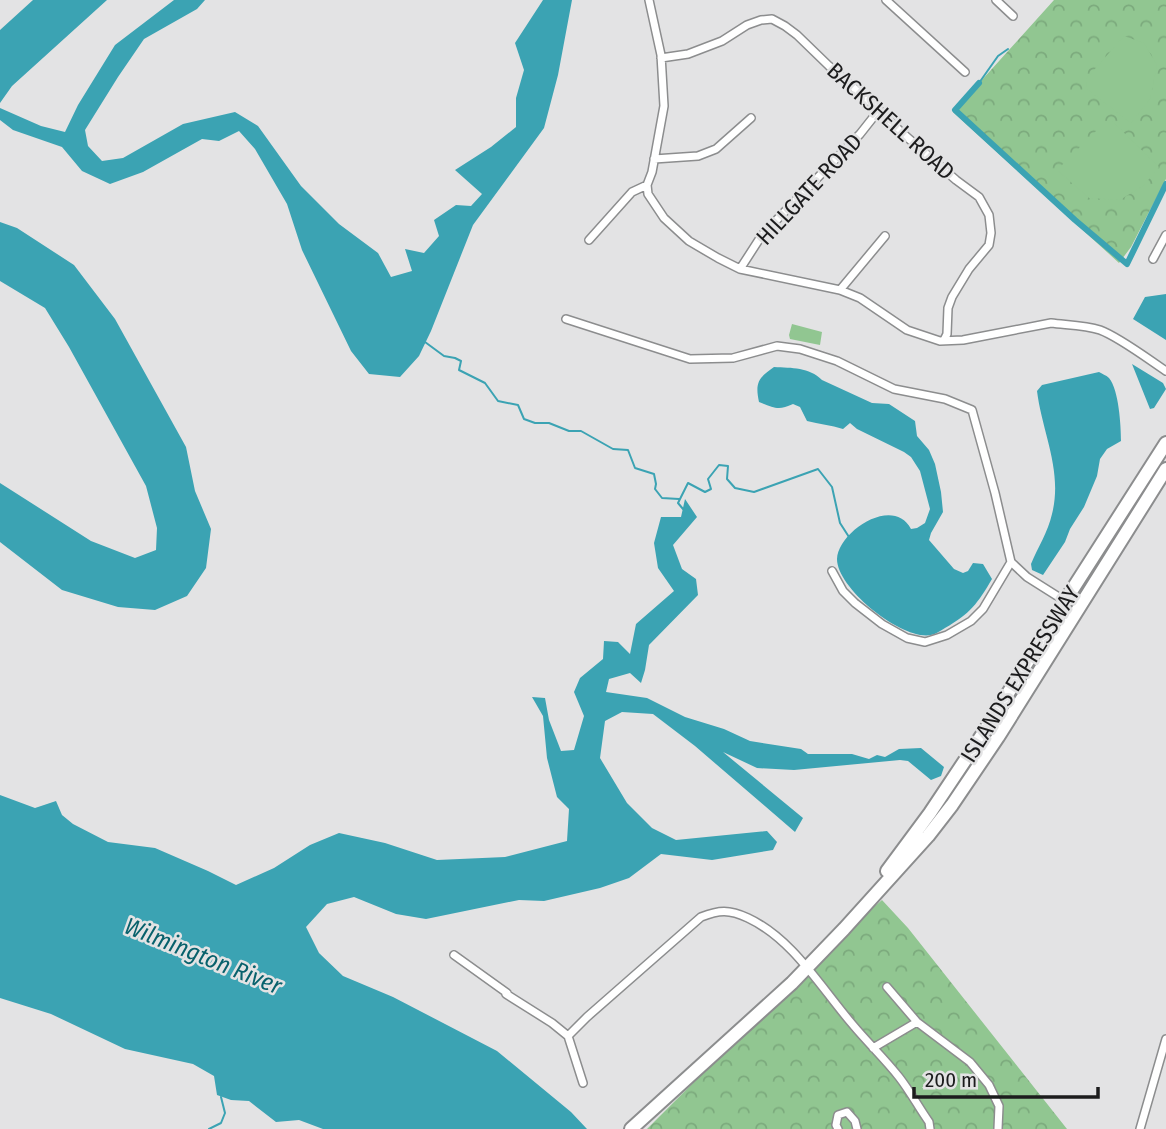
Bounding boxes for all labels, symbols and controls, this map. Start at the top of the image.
street label: BACKSHELL ROAD [821,56,961,186]
street label: HILLGATE ROAD [750,127,868,251]
street label: ISLANDS EXPRESSWAY [954,580,1086,767]
water label: Wilmington River [120,912,286,1000]
scale bar [914,1056,1098,1100]
text: 200 m [925,1067,977,1093]

